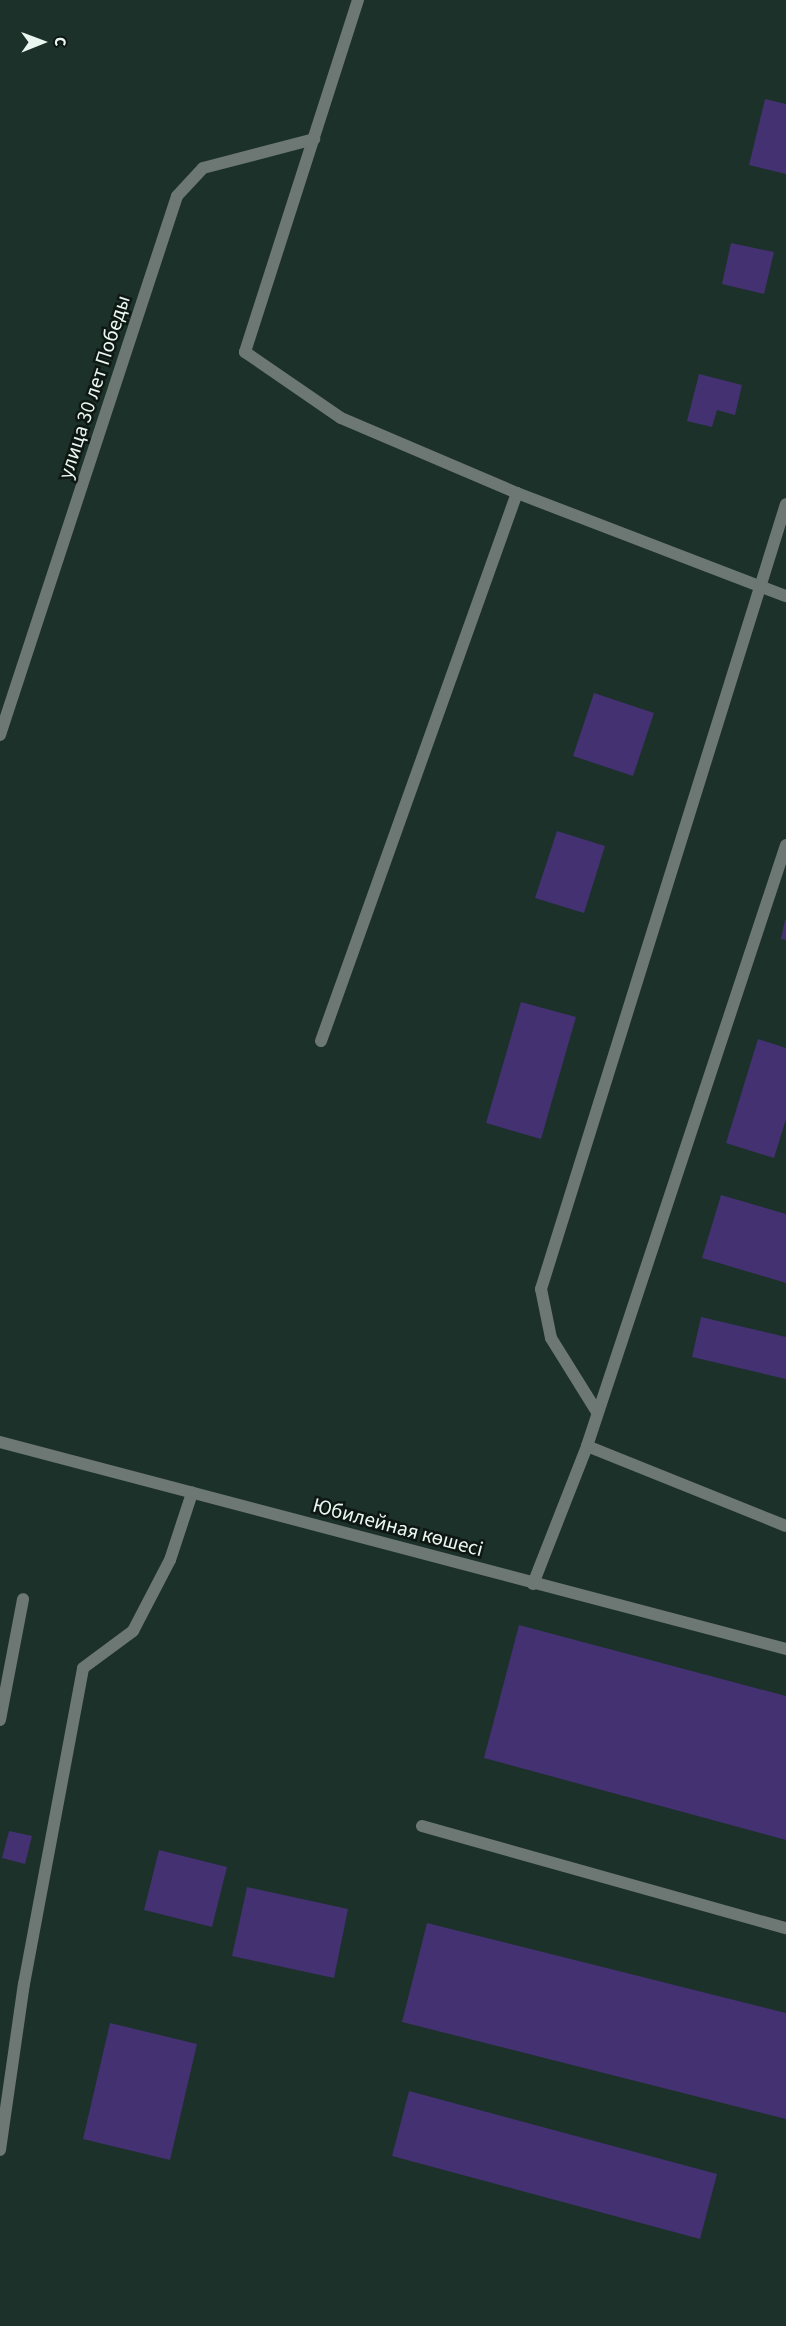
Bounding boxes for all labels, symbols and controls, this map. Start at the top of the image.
north arrow [12,12,72,72]
text: С [49,37,71,47]
street label: улица 30 лет Победы [52,292,136,482]
street label: Юбилейная көшесі [310,1492,486,1562]

